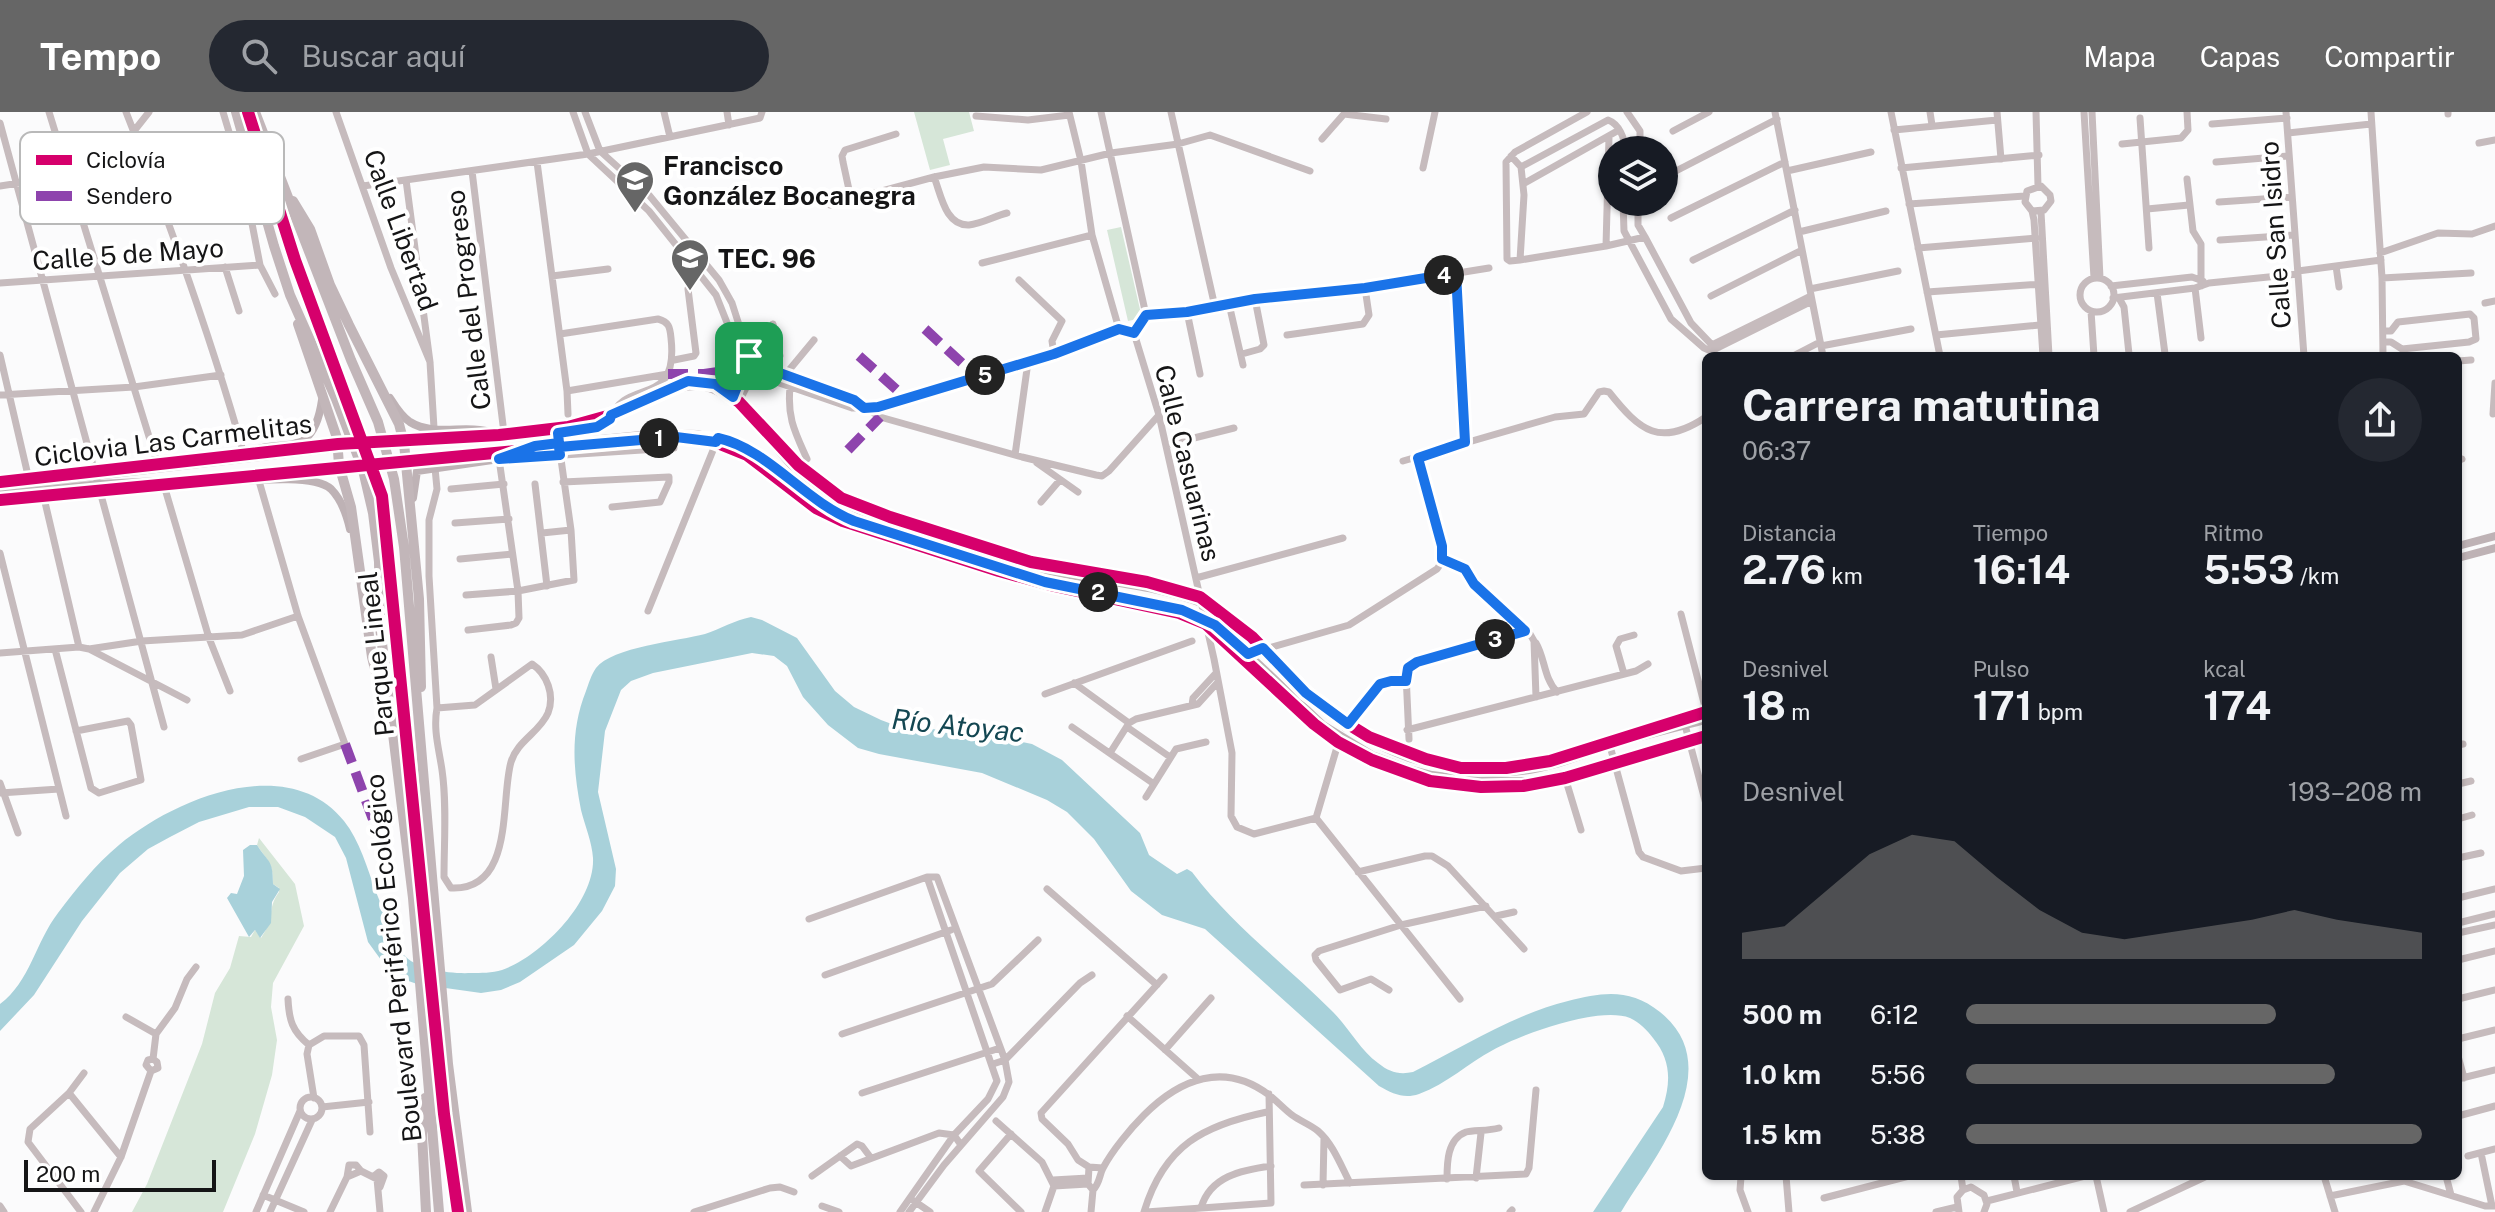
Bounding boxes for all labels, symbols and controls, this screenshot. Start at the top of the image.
search box [209,20,769,92]
text: Tempo [40,34,161,79]
icon: search [237,34,281,78]
text: Buscar aquí [301,38,465,74]
text: Mapa [2083,40,2156,73]
text: Capas [2200,40,2280,73]
text: Compartir [2324,40,2455,73]
legend [20,132,284,224]
map controls [1598,136,1678,216]
button: layers [1598,136,1678,216]
street label: Calle San Isidro [2253,140,2297,330]
street label: Calle Libertad [357,145,445,315]
text: Ciclovía [86,147,165,173]
place label: Francisco González Bocanegra [663,150,916,211]
school or university icon: Francisco González Bocanegra [614,159,656,214]
text: Sendero [86,183,172,209]
street label: Calle del Progreso [439,188,497,412]
street label: Calle 5 de Mayo [31,232,225,276]
school or university icon: TEC. 96 [669,237,711,292]
place label: TEC. 96 [718,243,816,274]
pin: 4 [1424,255,1464,295]
text: 4 [1437,262,1451,288]
pin [715,322,783,390]
icon: arrive [727,334,771,378]
pin: 5 [965,355,1005,395]
text: 5 [978,362,992,388]
street label: Calle Casuarinas [1149,362,1227,564]
button: share [2338,378,2422,462]
text: Carrera matutina [1742,379,2101,431]
street label: Ciclovia Las Carmelitas [32,408,314,472]
pin: 1 [639,418,679,458]
text: 1 [654,425,664,451]
text: 06:37 [1742,435,1811,466]
text: Distancia [1742,520,1836,546]
text: Tiempo [1973,520,2048,546]
text: Ritmo [2203,520,2264,546]
text: 2.76 [1742,546,1826,593]
text: 16:14 [1973,546,2070,593]
text: 5:53 [2203,546,2295,593]
text: km [1826,563,1863,589]
text: /km [2295,563,2339,589]
street label: Parque Lineal [352,570,400,738]
pin: 2 [1078,572,1118,612]
text: 2 [1091,579,1105,605]
pin: 3 [1475,619,1515,659]
text: 3 [1488,626,1502,652]
text: Desnivel [1742,656,1829,682]
text: Pulso [1973,656,2029,682]
text: kcal [2203,656,2246,682]
text: 18 [1742,682,1786,729]
text: 171 [1973,682,2032,729]
text: 174 [2203,682,2271,729]
text: m [1786,699,1810,725]
text: bpm [2032,699,2083,725]
water label: Río Atoyac [890,702,1026,748]
street label: Boulevard Periférico Ecológico [358,772,428,1144]
text: Desnivel [1742,776,1845,807]
text: 193–208 m [2288,776,2422,807]
text: 500 m [1742,999,1822,1030]
text: 6:12 [1870,999,1918,1030]
text: 1.0 km [1742,1059,1821,1090]
text: 5:56 [1870,1059,1925,1090]
text: 1.5 km [1742,1119,1822,1150]
text: 5:38 [1870,1119,1926,1150]
scale bar [24,1156,216,1192]
text: 200 m [36,1161,100,1187]

